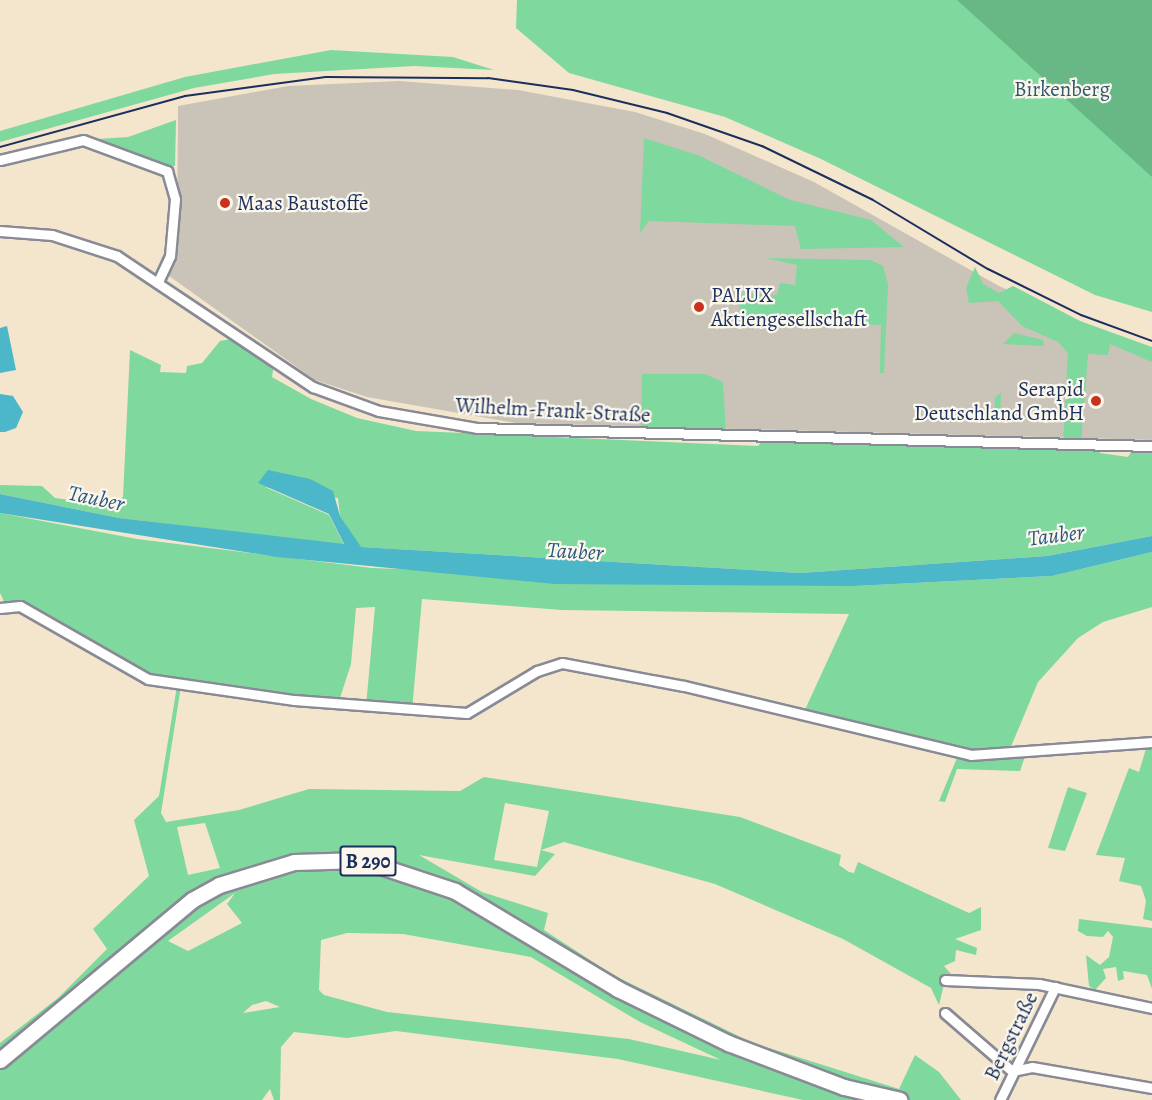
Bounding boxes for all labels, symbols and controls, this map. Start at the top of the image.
park label: Birkenberg [1014,76,1110,102]
place label: Maas Baustoffe [237,190,369,216]
marker: Maas Baustoffe [218,196,232,210]
place label: PALUX Aktiengesellschaft [711,282,867,332]
marker: PALUX Aktiengesellschaft [692,300,706,314]
place label: Serapid Deutschland GmbH [914,376,1084,426]
street label: Wilhelm-Frank-Straße [455,392,651,428]
marker: Serapid Deutschland GmbH [1089,394,1103,408]
water label: Tauber [66,480,126,518]
water label: Tauber [1026,519,1086,553]
water label: Tauber [546,537,604,567]
road number: B 290 [340,844,397,878]
street label: Bergstraße [979,988,1043,1084]

